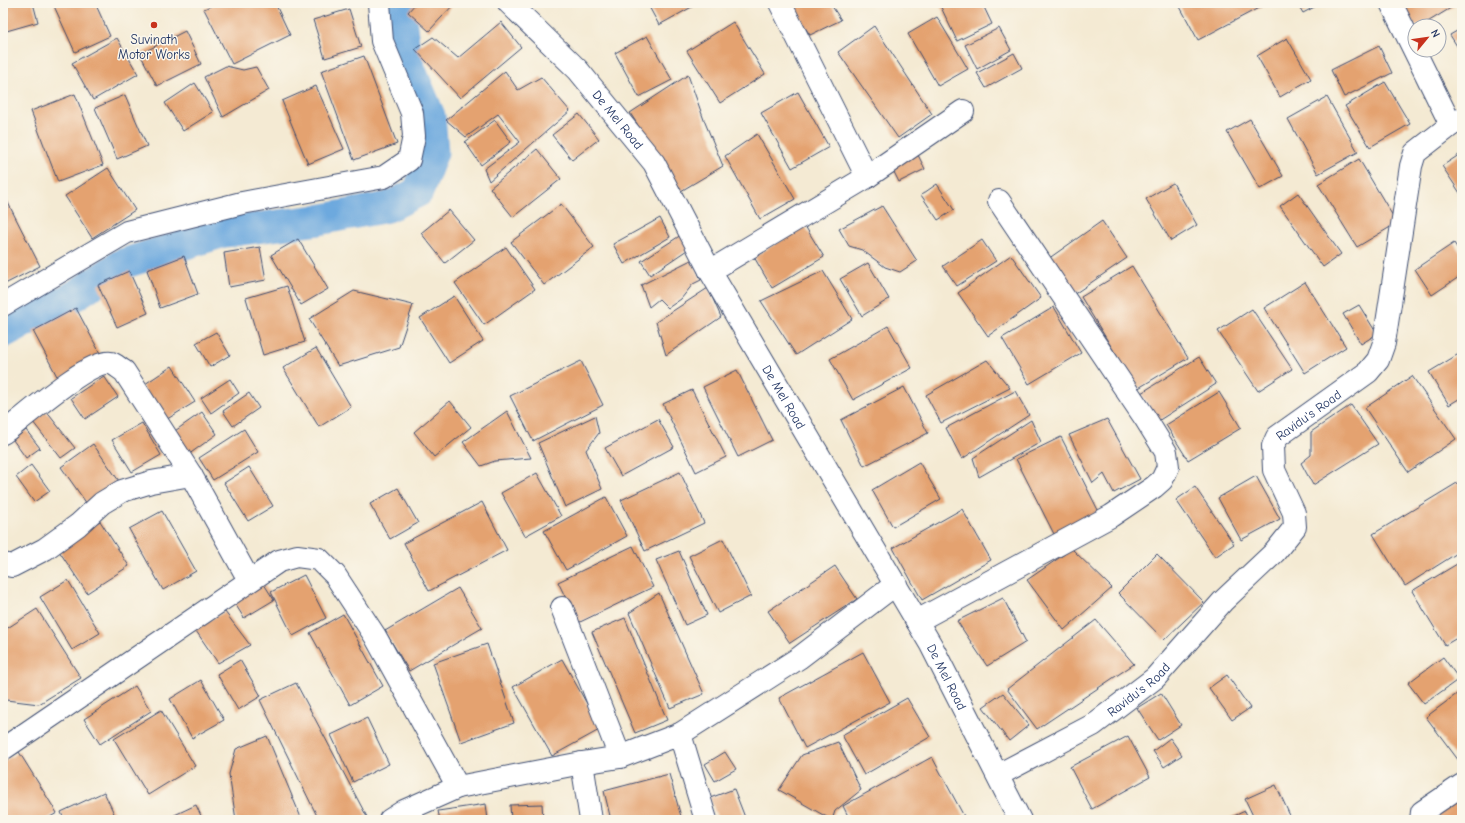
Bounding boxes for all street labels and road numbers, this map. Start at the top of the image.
street label: De Mel Road [590,87,647,152]
street label: De Mel Road [760,362,809,431]
street label: Ravidu's Road [1273,386,1344,443]
street label: De Mel Road [924,641,970,712]
street label: Ravidu's Road [1104,659,1173,719]

